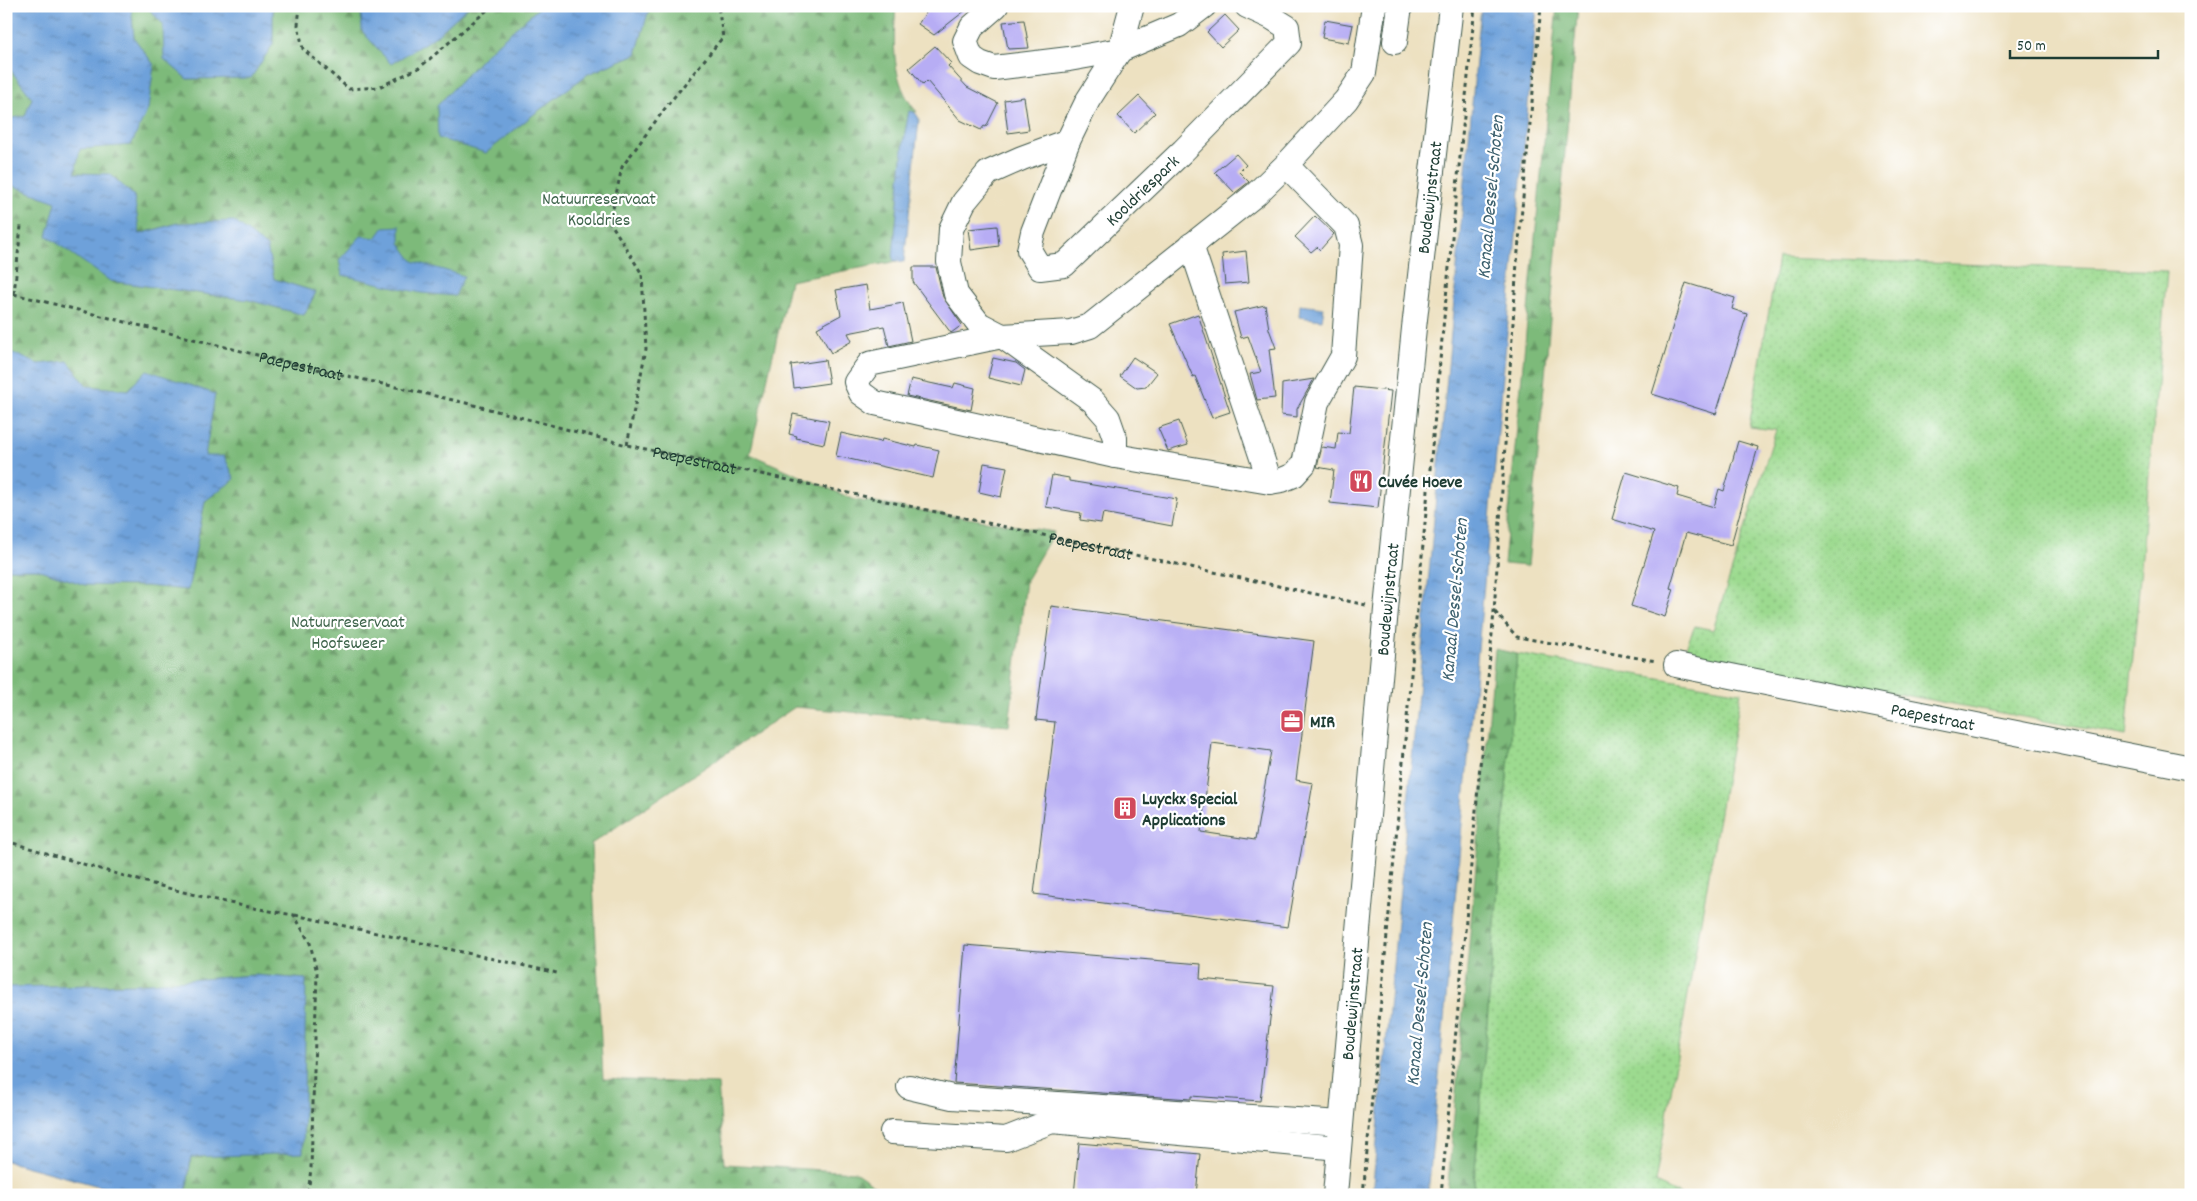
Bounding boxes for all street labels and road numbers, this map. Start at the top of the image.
street label: Boudewijnstraat [1413,140,1450,255]
street label: Kooldriespark [1101,151,1186,233]
street label: Paepestraat [256,346,345,390]
street label: Paepestraat [650,441,739,483]
street label: Paepestraat [1046,527,1135,569]
street label: Boudewijnstraat [1372,542,1408,657]
street label: Paepestraat [1888,698,1977,740]
street label: Boudewijnstraat [1337,946,1372,1061]

